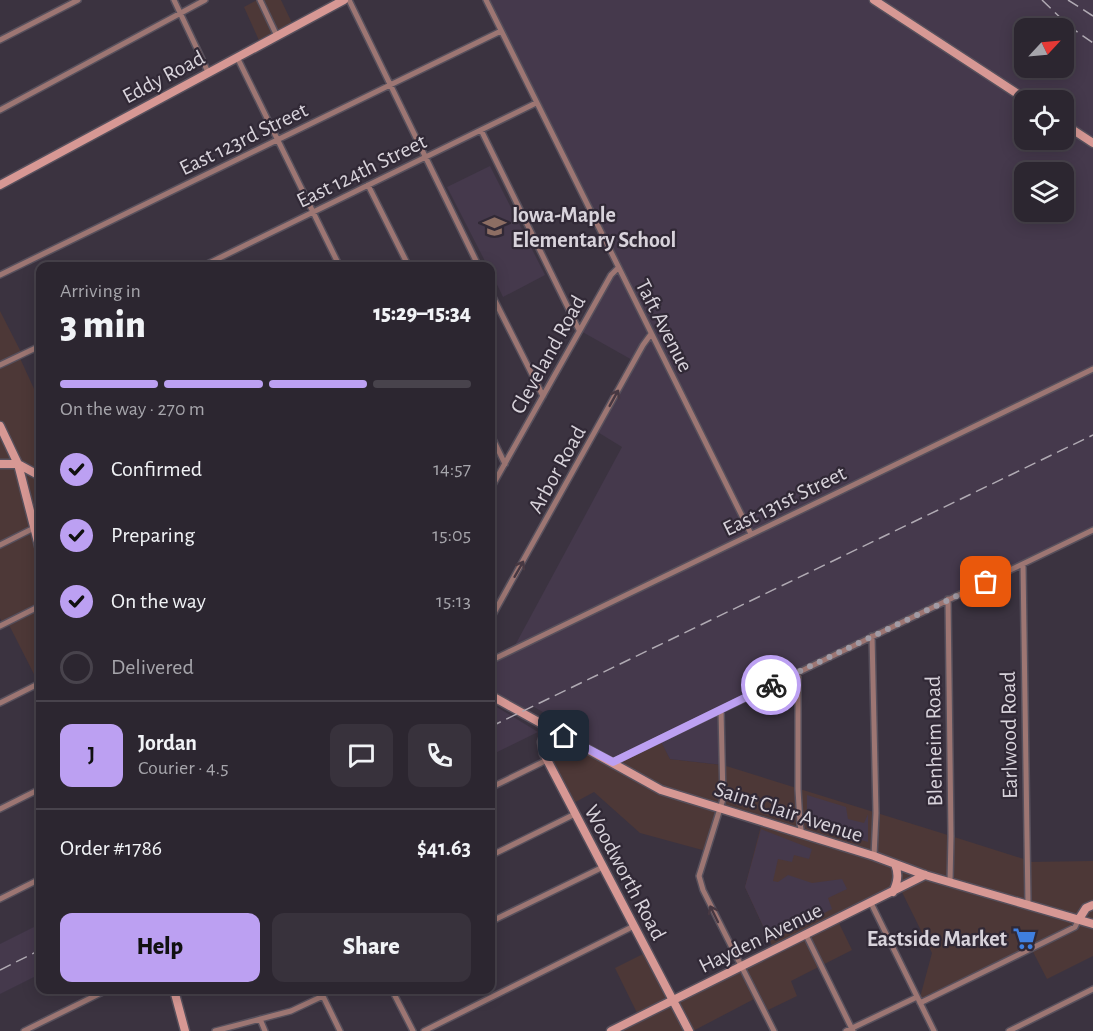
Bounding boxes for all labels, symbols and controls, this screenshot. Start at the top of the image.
north arrow [1014,18,1074,78]
map controls [1014,18,1074,222]
street label: Eddy Road [119,46,208,108]
button: locate [1014,90,1074,150]
street label: East 123rd Street [176,98,311,179]
street label: East 124th Street [293,130,430,212]
button: layers [1014,162,1074,222]
place label: Iowa-Maple Elementary School [512,204,676,252]
school or university icon: Iowa-Maple Elementary School [481,214,507,240]
street label: Taft Avenue [631,276,697,375]
text: Arriving in [60,281,141,301]
street label: Cleveland Road [506,292,589,417]
text: 15:29–15:34 [373,302,471,324]
text: 3 min [60,306,146,345]
one-way arrow [608,390,620,407]
text: On the way · 270 m [60,399,205,419]
street label: Arbor Road [524,422,590,517]
icon: check [60,453,93,486]
text: Confirmed [111,458,202,480]
text: 14:57 [433,459,471,479]
street label: East 131st Street [719,462,849,540]
icon: check [60,519,93,552]
text: Preparing [111,524,195,546]
text: 15:05 [432,525,471,545]
pin [960,556,1011,607]
one-way arrow [513,561,525,578]
icon: bag [969,565,1002,598]
icon: check [60,585,93,618]
text: On the way [111,590,206,612]
text: 15:13 [436,591,471,611]
courier [741,655,801,715]
text: Delivered [111,656,194,678]
icon: bike [755,669,788,702]
street label: Earlwood Road [997,671,1021,799]
street label: Blenheim Road [922,675,946,806]
pin [538,710,589,761]
icon: home [547,719,580,752]
button: chat [330,724,393,787]
button: phone [408,724,471,787]
text: Jordan [138,732,197,754]
text: J [88,744,95,766]
text: Courier · 4.5 [138,758,229,778]
street label: Saint Clair Avenue [712,778,866,846]
street label: Woodworth Road [580,801,670,944]
text: Order #1786 [60,837,162,859]
text: $41.63 [417,837,471,859]
street label: Hayden Avenue [695,899,826,977]
one-way arrow [708,906,720,924]
button: Help [60,913,260,982]
button: Share [272,913,471,982]
supermarket icon: Eastside Market [1012,925,1038,951]
place label: Eastside Market [867,928,1008,950]

